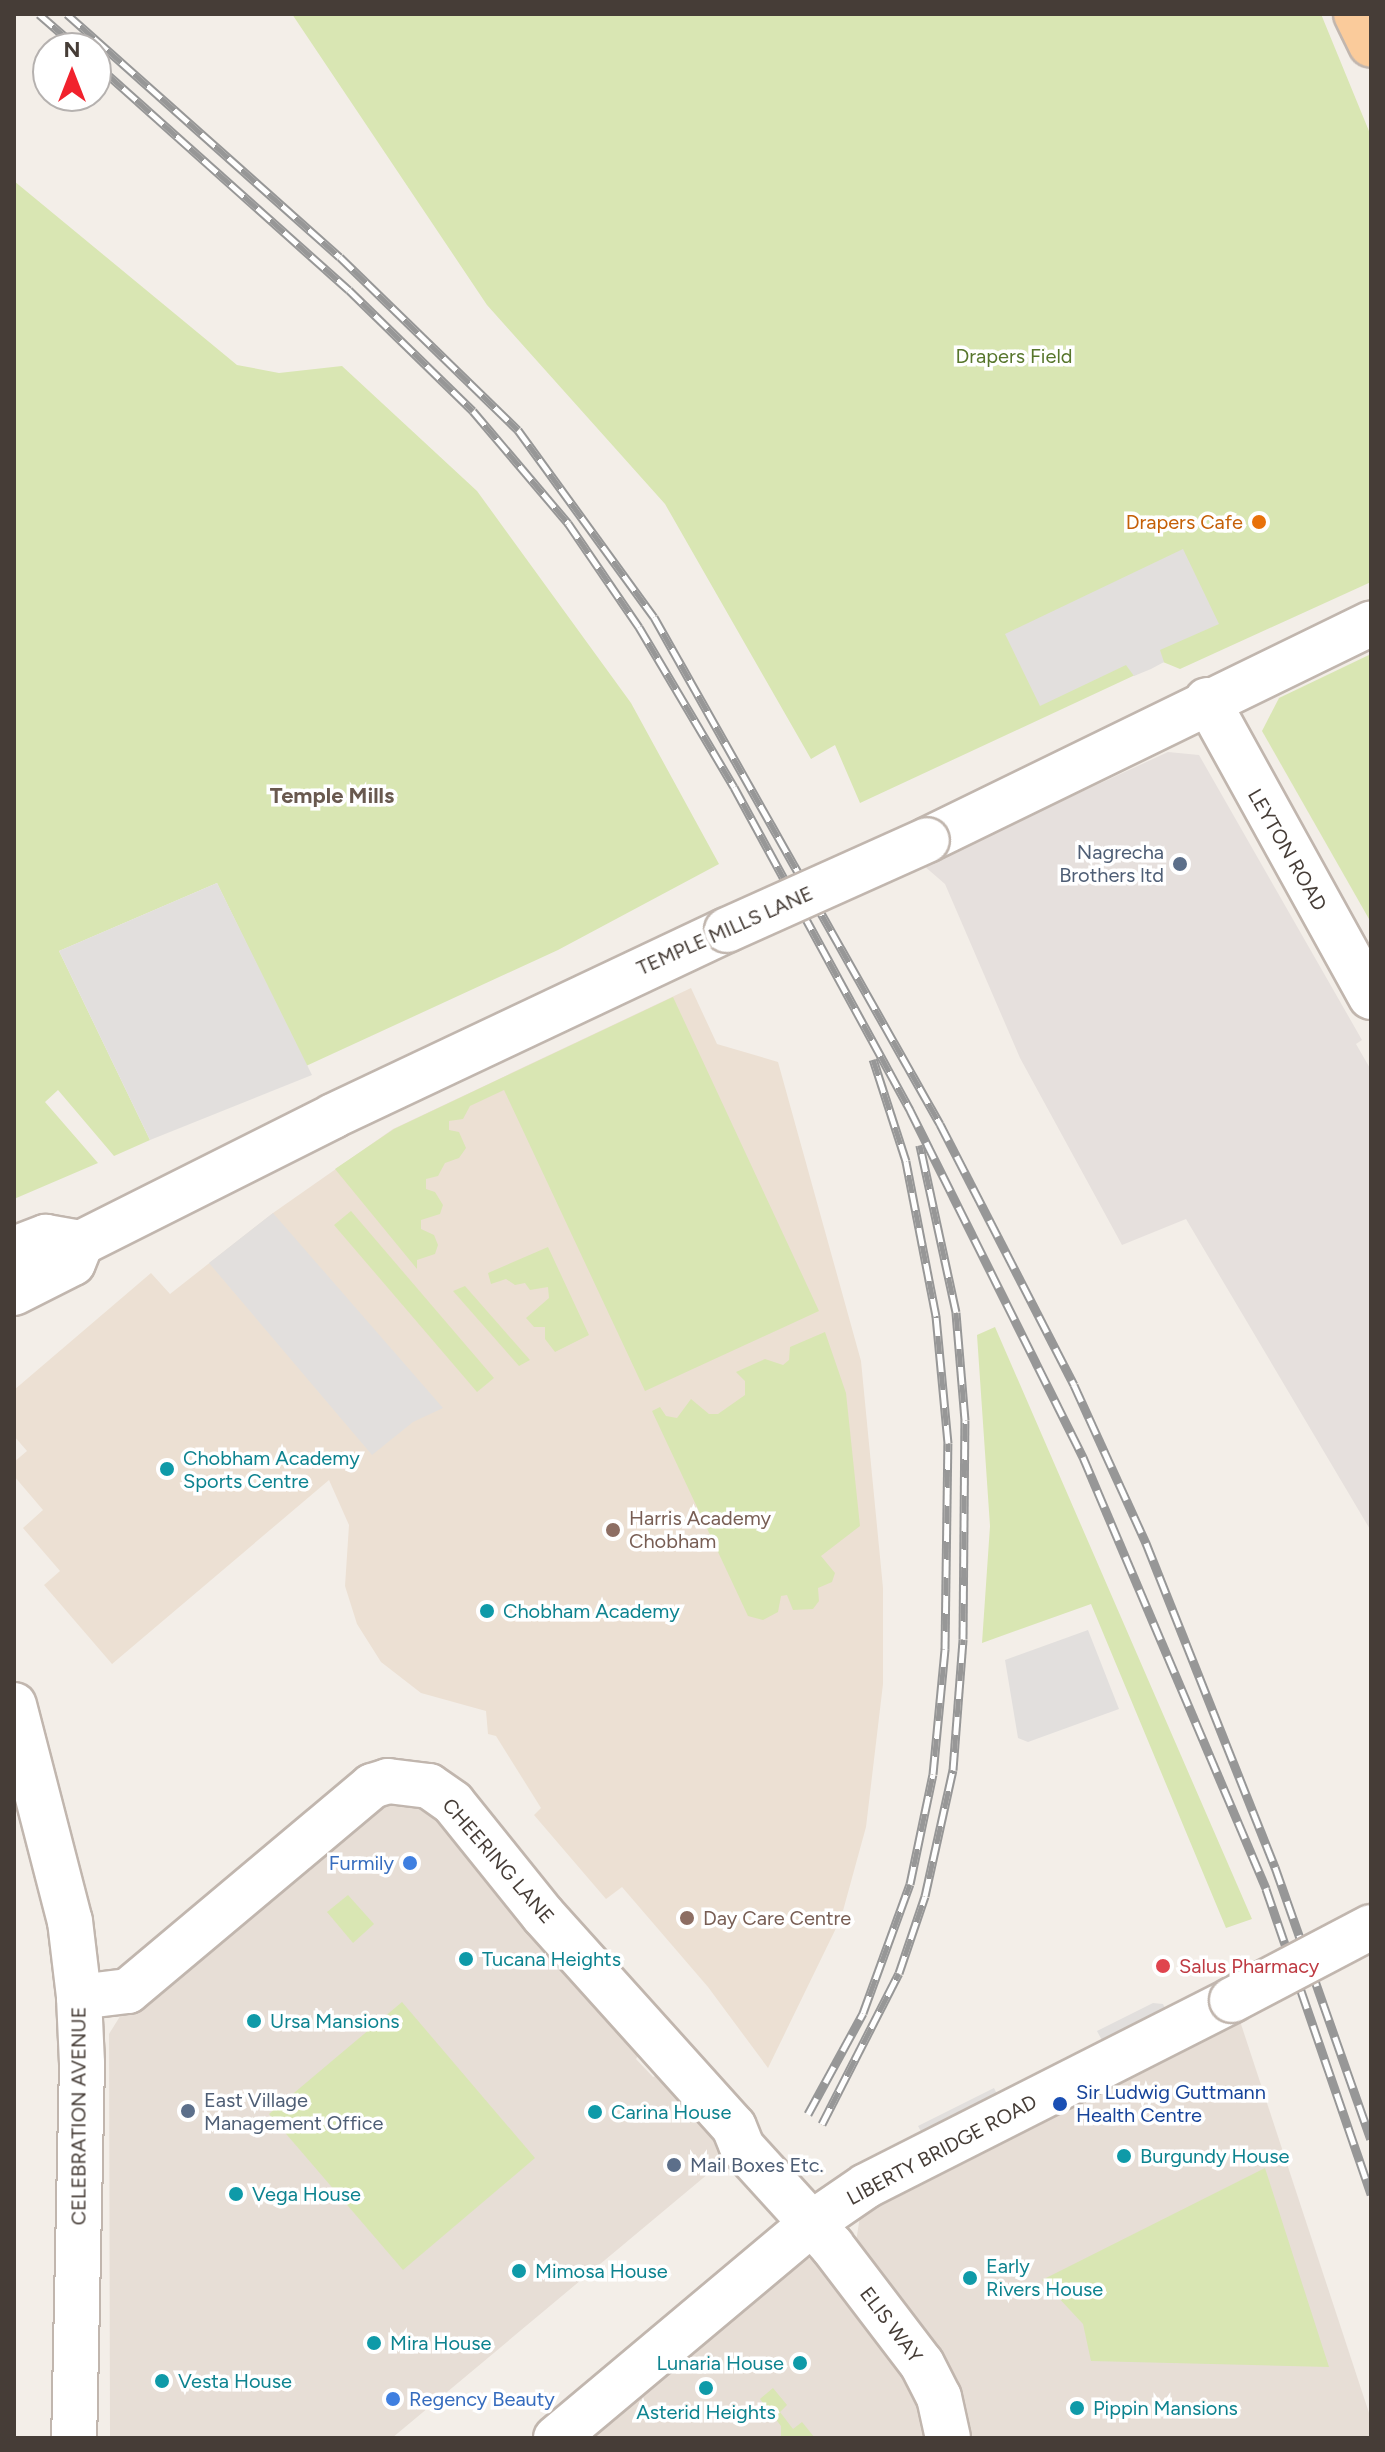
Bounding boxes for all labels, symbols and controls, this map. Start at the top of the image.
north arrow [32,32,112,112]
text: N [63,36,81,63]
park label: Drapers Field [955,344,1073,368]
place label: Drapers Cafe [1126,510,1243,534]
marker: Drapers Cafe [1250,513,1268,531]
district label: Temple Mills [270,783,394,809]
street label: LEYTON ROAD [1242,785,1332,915]
place label: Nagrecha Brothers ltd [1059,840,1164,887]
marker: Nagrecha Brothers ltd [1171,855,1189,873]
street label: TEMPLE MILLS LANE [633,881,817,981]
place label: Chobham Academy Sports Centre [183,1446,360,1493]
marker: Chobham Academy Sports Centre [158,1460,176,1478]
place label: Harris Academy Chobham [629,1506,771,1553]
marker: Harris Academy Chobham [604,1521,622,1539]
place label: Chobham Academy [503,1599,680,1623]
marker: Chobham Academy [478,1602,496,1620]
street label: CHEERING LANE [437,1794,559,1928]
place label: Furmily [329,1851,394,1875]
marker: Furmily [401,1854,419,1872]
place label: Day Care Centre [703,1906,851,1930]
marker: Day Care Centre [678,1909,696,1927]
place label: Tucana Heights [482,1947,621,1971]
marker: Tucana Heights [457,1950,475,1968]
place label: Salus Pharmacy [1179,1954,1319,1978]
marker: Salus Pharmacy [1154,1957,1172,1975]
street label: CELEBRATION AVENUE [67,2007,91,2225]
place label: Ursa Mansions [270,2009,400,2033]
marker: Ursa Mansions [245,2012,263,2030]
place label: Sir Ludwig Guttmann Health Centre [1076,2080,1266,2127]
place label: East Village Management Office [204,2088,383,2135]
street label: LIBERTY BRIDGE ROAD [843,2090,1041,2210]
marker: Sir Ludwig Guttmann Health Centre [1051,2095,1069,2113]
place label: Carina House [611,2100,731,2124]
marker: East Village Management Office [179,2102,197,2120]
marker: Carina House [586,2103,604,2121]
place label: Burgundy House [1140,2144,1289,2168]
marker: Burgundy House [1115,2147,1133,2165]
place label: Mail Boxes Etc. [690,2153,824,2177]
marker: Mail Boxes Etc. [665,2156,683,2174]
place label: Vega House [252,2182,361,2206]
marker: Vega House [227,2185,245,2203]
place label: Early Rivers House [986,2254,1103,2301]
place label: Mimosa House [535,2259,668,2283]
marker: Mimosa House [510,2262,528,2280]
marker: Early Rivers House [961,2269,979,2287]
street label: ELIS WAY [855,2282,927,2368]
place label: Mira House [390,2331,491,2355]
marker: Mira House [365,2334,383,2352]
place label: Lunaria House [657,2351,784,2375]
marker: Lunaria House [791,2354,809,2372]
place label: Vesta House [178,2369,292,2393]
marker: Vesta House [153,2372,171,2390]
marker: Asterid Heights [697,2379,715,2397]
place label: Regency Beauty [409,2387,555,2411]
marker: Regency Beauty [384,2390,402,2408]
place label: Pippin Mansions [1093,2396,1238,2420]
marker: Pippin Mansions [1068,2399,1086,2417]
place label: Asterid Heights [636,2400,776,2424]

